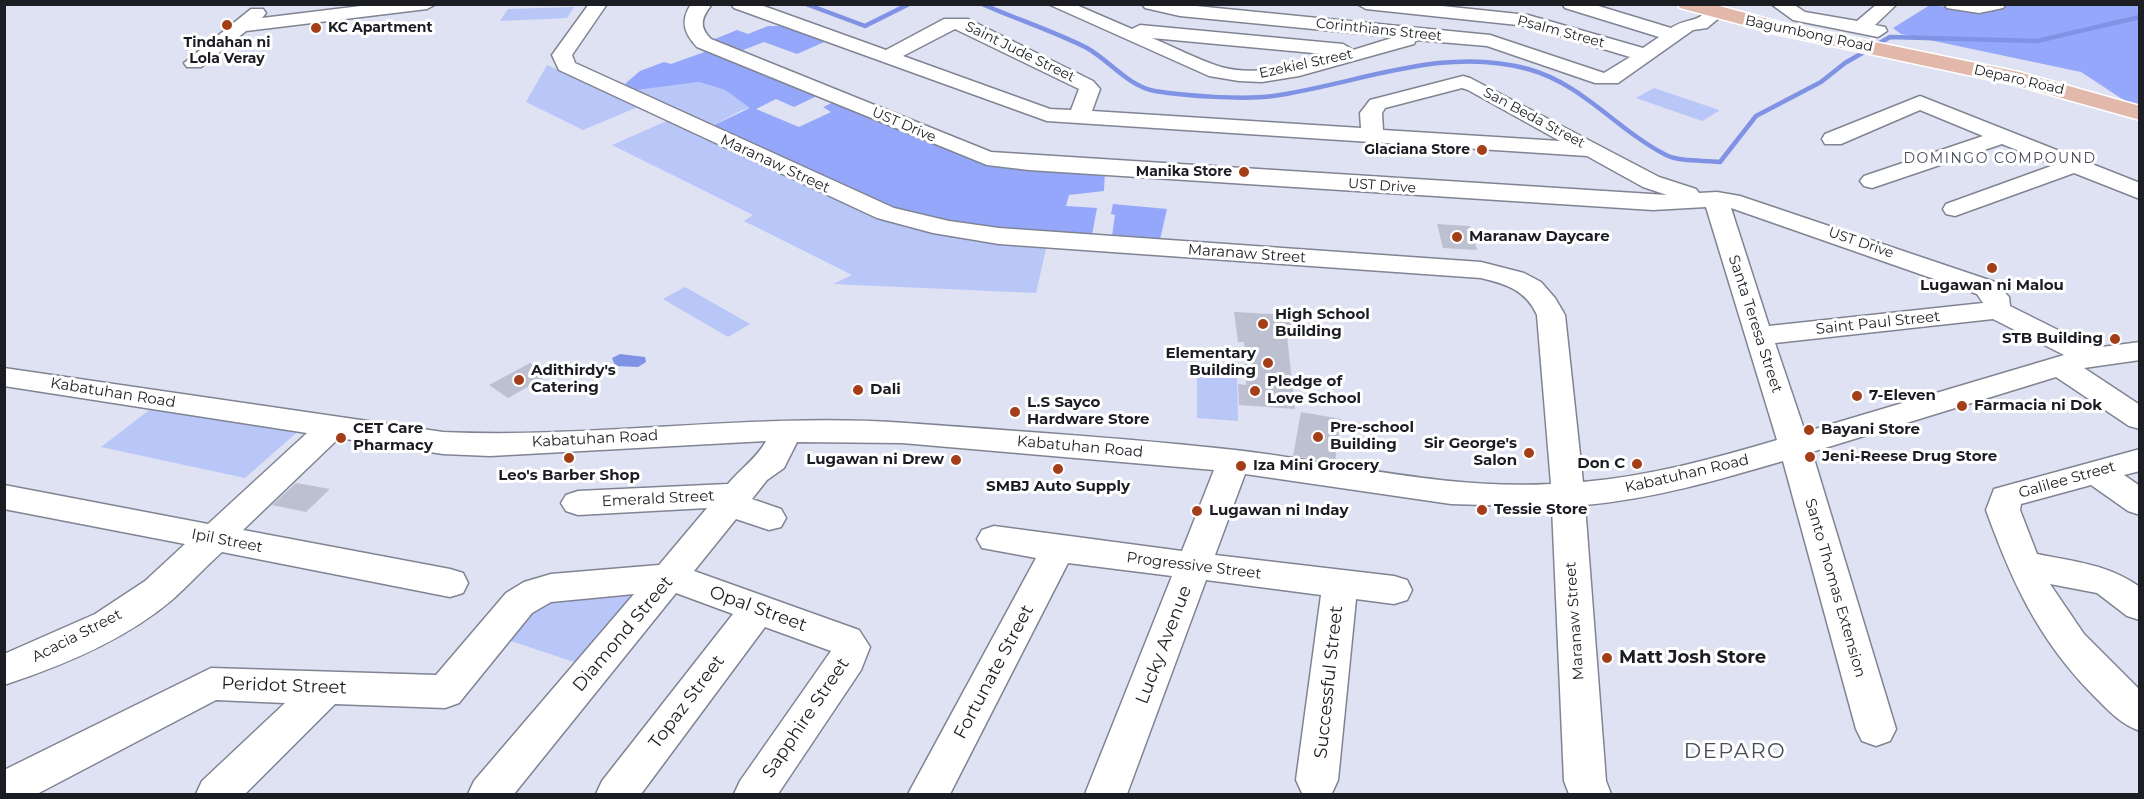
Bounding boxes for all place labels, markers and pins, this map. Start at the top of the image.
marker: Tindahan ni Lola Veray [220,18,234,32]
place label: KC Apartment [328,20,432,36]
marker: KC Apartment [309,21,323,35]
place label: Tindahan ni Lola Veray [184,35,270,68]
place label: Glaciana Store [1364,142,1470,158]
marker: Glaciana Store [1475,143,1489,157]
place label: Manika Store [1136,164,1232,180]
marker: Manika Store [1237,165,1251,179]
place label: Maranaw Daycare [1469,228,1610,246]
marker: Maranaw Daycare [1450,230,1464,244]
marker: Lugawan ni Malou [1985,261,1999,275]
place label: Lugawan ni Malou [1920,277,2064,295]
place label: High School Building [1275,306,1370,341]
marker: High School Building [1256,317,1270,331]
place label: STB Building [2002,330,2103,348]
marker: STB Building [2108,332,2122,346]
place label: Elementary Building [1165,345,1256,380]
marker: Elementary Building [1261,356,1275,370]
place label: Adithirdy's Catering [531,362,616,397]
marker: Adithirdy's Catering [512,373,526,387]
place label: Pledge of Love School [1267,373,1361,408]
place label: Dali [870,381,901,399]
marker: Dali [851,383,865,397]
marker: Pledge of Love School [1248,384,1262,398]
place label: 7-Eleven [1869,387,1936,405]
marker: 7-Eleven [1850,389,1864,403]
place label: L.S Sayco Hardware Store [1027,394,1150,429]
place label: Farmacia ni Dok [1974,397,2102,415]
marker: Farmacia ni Dok [1955,399,1969,413]
marker: L.S Sayco Hardware Store [1008,405,1022,419]
place label: Pre-school Building [1330,419,1414,454]
place label: CET Care Pharmacy [353,420,433,455]
place label: Bayani Store [1821,421,1920,439]
marker: Bayani Store [1802,423,1816,437]
marker: Pre-school Building [1311,430,1325,444]
marker: CET Care Pharmacy [334,431,348,445]
place label: Sir George's Salon [1424,435,1517,470]
marker: Sir George's Salon [1522,446,1536,460]
place label: Jeni-Reese Drug Store [1822,448,1997,466]
marker: Jeni-Reese Drug Store [1803,450,1817,464]
marker: Leo's Barber Shop [562,451,576,465]
place label: Lugawan ni Drew [806,451,944,469]
marker: Lugawan ni Drew [949,453,963,467]
place label: Don C [1577,455,1625,473]
place label: Iza Mini Grocery [1253,457,1379,475]
marker: Don C [1630,457,1644,471]
marker: Iza Mini Grocery [1234,459,1248,473]
marker: SMBJ Auto Supply [1051,462,1065,476]
place label: Leo's Barber Shop [498,467,640,485]
place label: SMBJ Auto Supply [986,478,1130,496]
place label: Tessie Store [1494,501,1588,519]
place label: Lugawan ni Inday [1209,502,1348,520]
marker: Tessie Store [1475,503,1489,517]
marker: Lugawan ni Inday [1190,504,1204,518]
place label: Matt Josh Store [1619,647,1766,669]
marker: Matt Josh Store [1600,651,1614,665]

